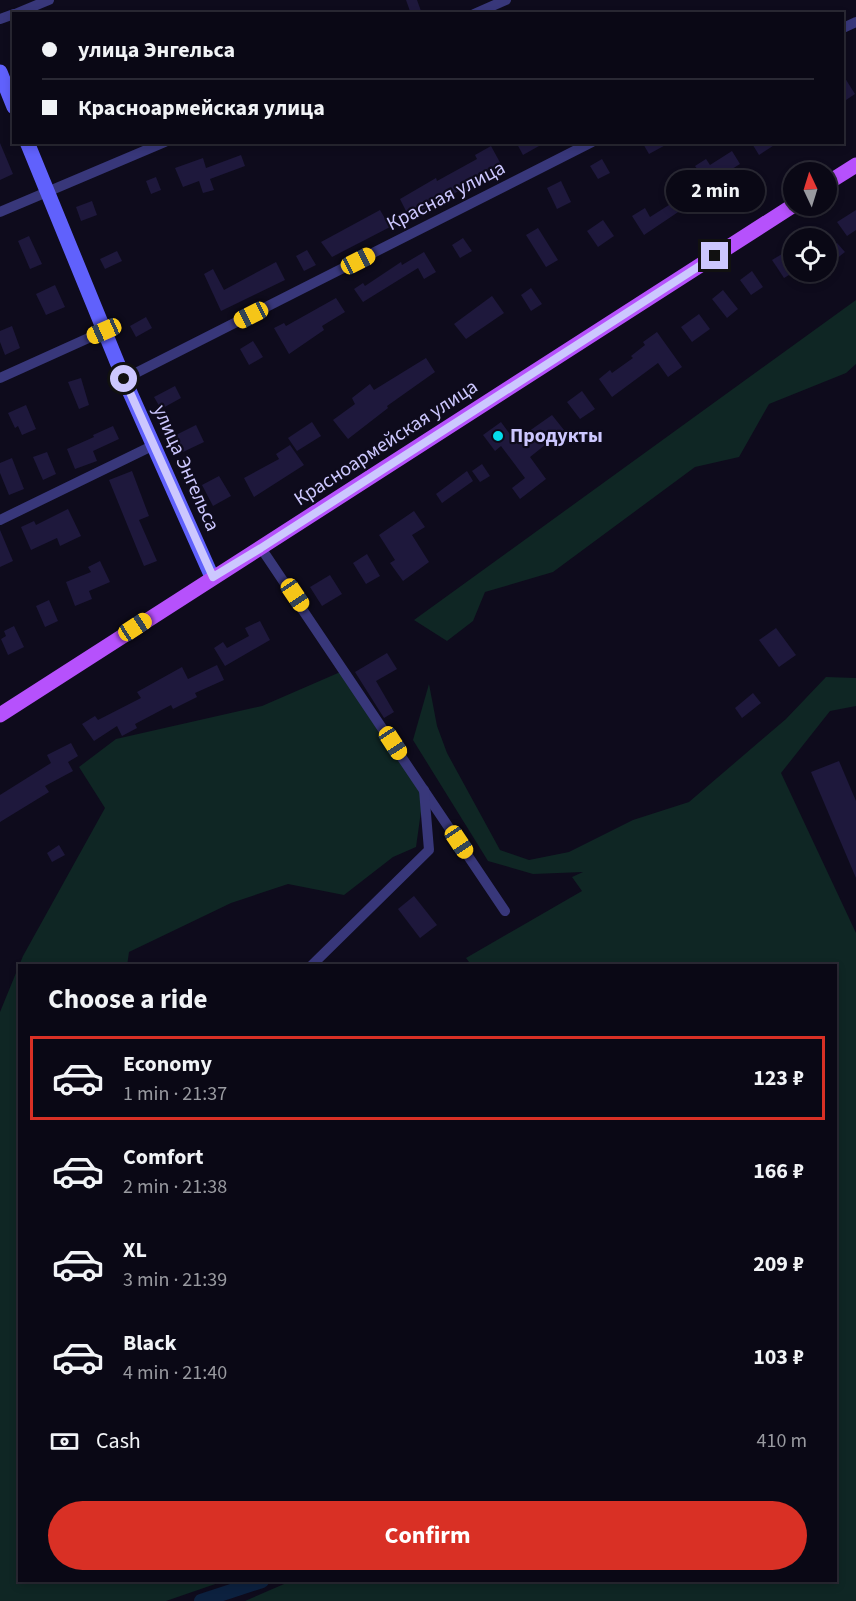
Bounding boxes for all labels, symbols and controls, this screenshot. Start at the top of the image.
text: улица Энгельса [78,34,235,66]
text: Красноармейская улица [78,92,325,124]
street label: Красная улица [382,154,510,238]
north arrow [783,162,837,216]
map controls [783,162,837,282]
callout: 2 min [666,169,764,211]
text: 2 min [691,177,740,205]
button: locate [783,228,837,282]
route end [701,242,728,269]
car [338,245,378,277]
car [231,299,271,331]
car [84,315,124,347]
route start [110,365,137,392]
street label: Красноармейская улица [289,373,483,513]
street label: улица Энгельса [146,400,226,536]
place label: Продукты [510,422,603,450]
marker: Продукты [491,429,505,443]
car [277,575,313,615]
car [115,610,155,644]
car [376,723,410,763]
car [441,822,477,862]
text: Choose a ride [48,980,208,1019]
text: Economy [123,1048,212,1080]
icon: car [51,1051,105,1105]
text: 123 ₽ [753,1062,804,1094]
text: 1 min · 21:37 [123,1080,227,1108]
text: Comfort [123,1141,204,1173]
icon: car [51,1144,105,1198]
text: 166 ₽ [753,1155,804,1187]
text: 2 min · 21:38 [123,1173,227,1201]
text: XL [123,1234,147,1266]
icon: car [51,1237,105,1291]
text: 209 ₽ [753,1248,804,1280]
text: 3 min · 21:39 [123,1266,227,1294]
text: Black [123,1327,177,1359]
icon: car [51,1330,105,1384]
text: 103 ₽ [753,1341,804,1373]
text: 4 min · 21:40 [123,1359,227,1387]
icon: cash [48,1425,81,1458]
text: Cash [96,1425,141,1457]
text: 410 m [757,1427,807,1455]
button: Confirm [48,1501,807,1570]

